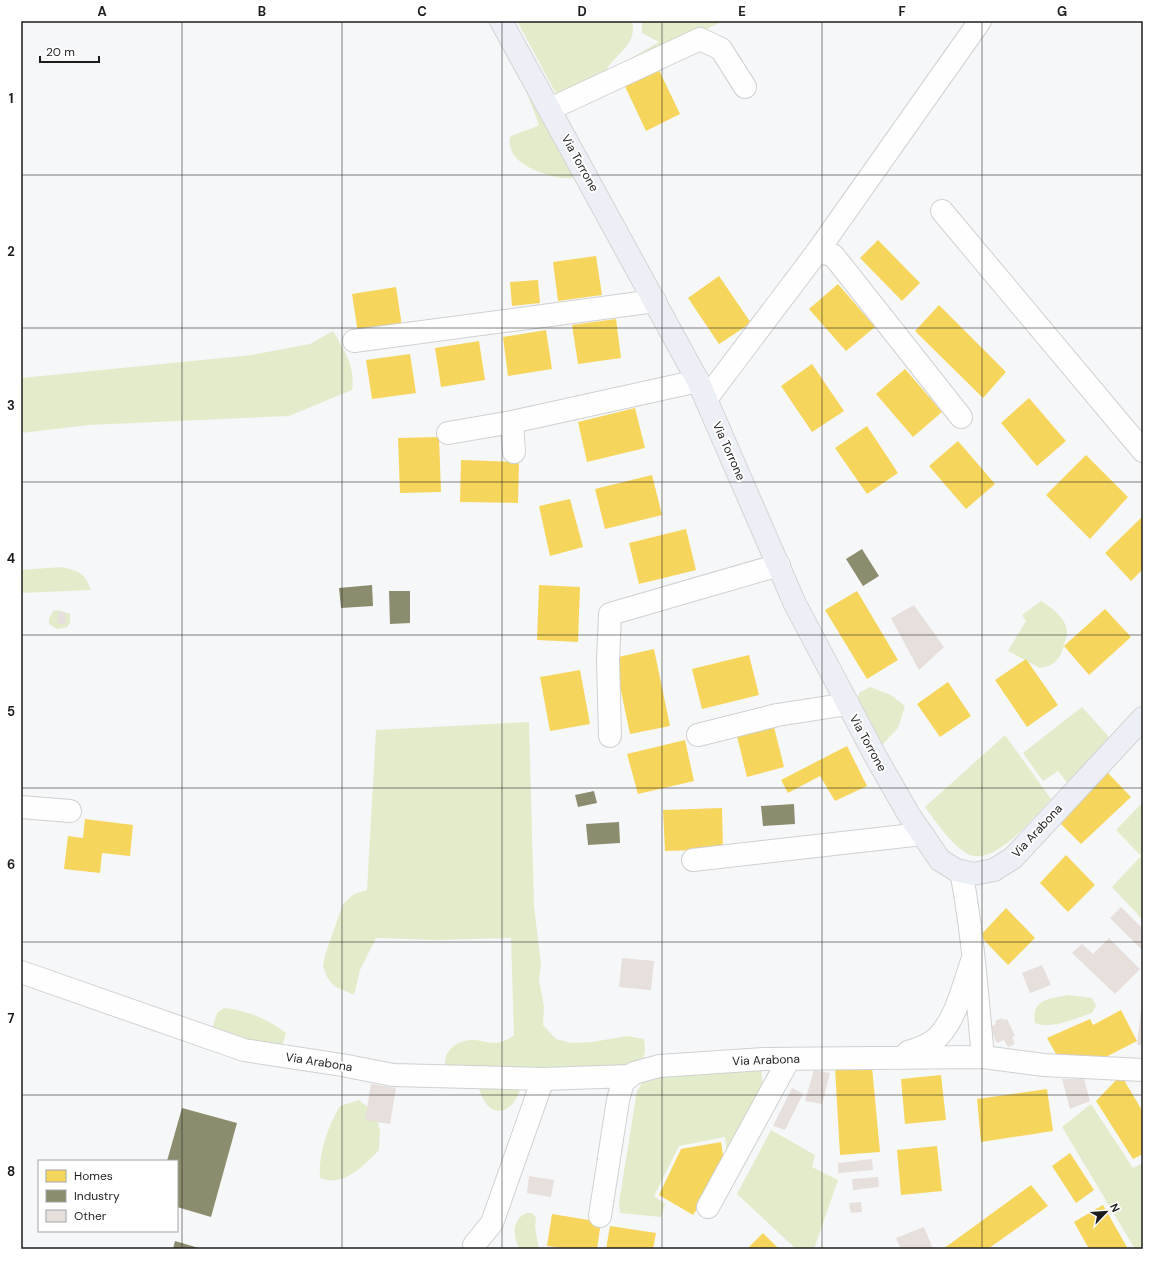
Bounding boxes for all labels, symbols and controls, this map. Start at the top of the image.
text: A [97,3,107,20]
text: B [258,3,266,20]
text: C [417,3,427,20]
text: D [577,3,587,20]
text: E [738,3,746,20]
text: F [898,3,906,20]
text: G [1057,3,1067,20]
scale bar [40,38,99,64]
text: 20 m [46,44,75,60]
text: 1 [9,90,13,107]
street label: Via Torrone [558,132,602,195]
text: 2 [7,243,15,260]
text: 3 [7,397,15,414]
street label: Via Torrone [709,419,749,483]
text: 4 [7,550,15,567]
text: 5 [7,703,15,720]
street label: Via Torrone [846,712,890,775]
street label: Via Arabona [1008,801,1066,861]
text: 6 [7,856,15,873]
text: 7 [8,1010,15,1027]
street label: Via Arabona [284,1049,354,1075]
street label: Via Arabona [732,1051,800,1069]
legend [38,1160,178,1232]
text: 8 [7,1163,15,1180]
text: Homes [74,1168,113,1184]
text: Industry [74,1188,120,1204]
north arrow [1086,1192,1126,1232]
text: N [1107,1201,1123,1214]
text: Other [74,1208,107,1224]

